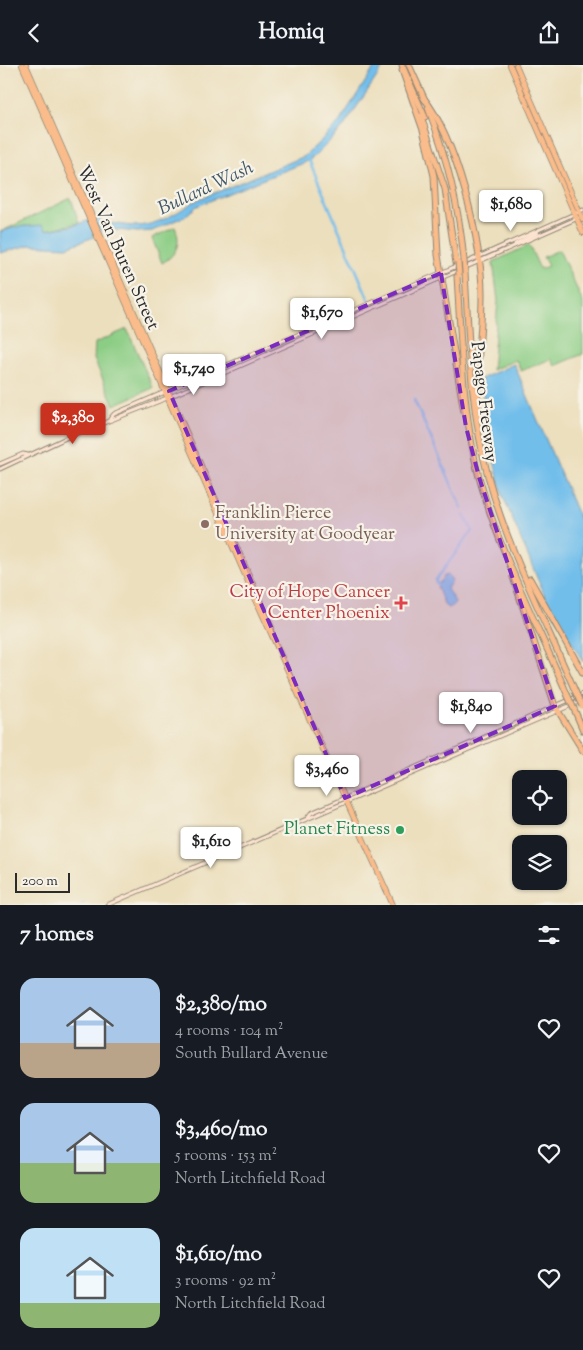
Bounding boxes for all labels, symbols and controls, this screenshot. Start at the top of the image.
text: Homiq [258,17,325,49]
icon: back [20,19,48,47]
icon: share [535,19,563,47]
water label: Bullard Wash [154,155,259,223]
street label: West Van Buren Street [69,162,165,334]
pin: $1,680 [470,189,552,232]
text: $1,680 [490,194,532,217]
pin: $1,670 [281,297,363,340]
text: $1,670 [301,302,343,325]
street label: Papago Freeway [463,340,503,464]
pin: $1,740 [153,353,235,396]
text: $1,740 [173,358,215,381]
pin: $2,380 [32,403,114,445]
text: $2,380 [52,407,94,430]
place label: Franklin Pierce University at Goodyear [215,501,395,548]
marker: Franklin Pierce University at Goodyear [199,518,211,530]
place label: City of Hope Cancer Center Phoenix [229,580,390,627]
marker: City of Hope Cancer Center Phoenix [394,596,408,610]
pin: $1,840 [430,691,512,734]
text: $1,840 [450,696,492,719]
pin: $3,460 [286,755,368,797]
text: $3,460 [305,759,349,782]
map controls [512,770,567,890]
button: locate [512,770,567,825]
place label: Planet Fitness [284,817,390,843]
marker: Planet Fitness [394,824,406,836]
pin: $1,610 [170,827,252,869]
text: $1,610 [191,831,231,854]
button: layers [512,835,567,890]
scale bar [15,870,70,893]
text: 200 m [22,872,58,892]
text: 7 homes [20,920,94,950]
icon: filters [535,921,563,949]
text: $2,380/mo [175,990,267,1020]
icon: home [60,998,120,1058]
icon: heart [535,1014,563,1042]
text: 4 rooms · 104 m² [175,1020,283,1043]
text: South Bullard Avenue [175,1043,328,1066]
text: $3,460/mo [175,1115,267,1145]
icon: home [60,1123,120,1183]
icon: heart [535,1139,563,1167]
text: 5 rooms · 153 m² [175,1145,277,1168]
text: North Litchfield Road [175,1168,325,1191]
text: $1,610/mo [175,1240,262,1270]
icon: home [60,1248,120,1308]
icon: heart [535,1264,563,1292]
text: 3 rooms · 92 m² [175,1270,276,1293]
text: North Litchfield Road [175,1293,325,1316]

